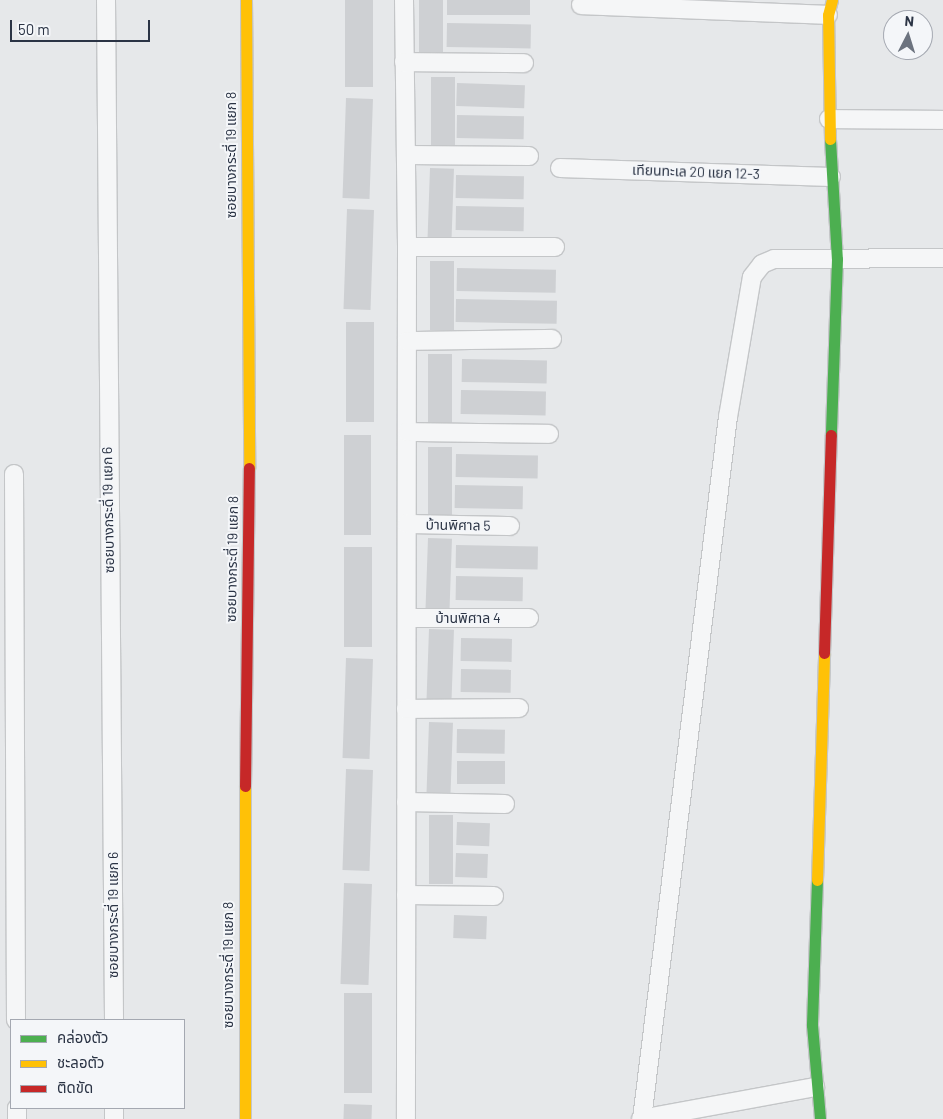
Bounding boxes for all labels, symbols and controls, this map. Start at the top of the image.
scale bar [12,10,152,42]
north arrow [883,10,933,60]
text: N [904,12,915,29]
text: 50 m [18,20,50,38]
street label: ซอยบางกระดี่ 19 แยก 8 [223,92,239,218]
street label: เทียนทะเล 20 แยก 12-3 [632,161,760,183]
street label: ซอยบางกระดี่ 19 แยก 6 [98,447,118,573]
street label: ซอยบางกระดี่ 19 แยก 8 [222,496,242,622]
street label: บ้านพิศาล 5 [425,516,491,534]
street label: บ้านพิศาล 4 [435,610,501,626]
street label: ซอยบางกระดี่ 19 แยก 6 [105,852,121,978]
street label: ซอยบางกระดี่ 19 แยก 8 [220,902,236,1028]
legend [10,1019,185,1109]
text: คล่องตัว [57,1028,108,1046]
text: ชะลอตัว [57,1053,104,1071]
text: ติดขัด [57,1078,93,1096]

